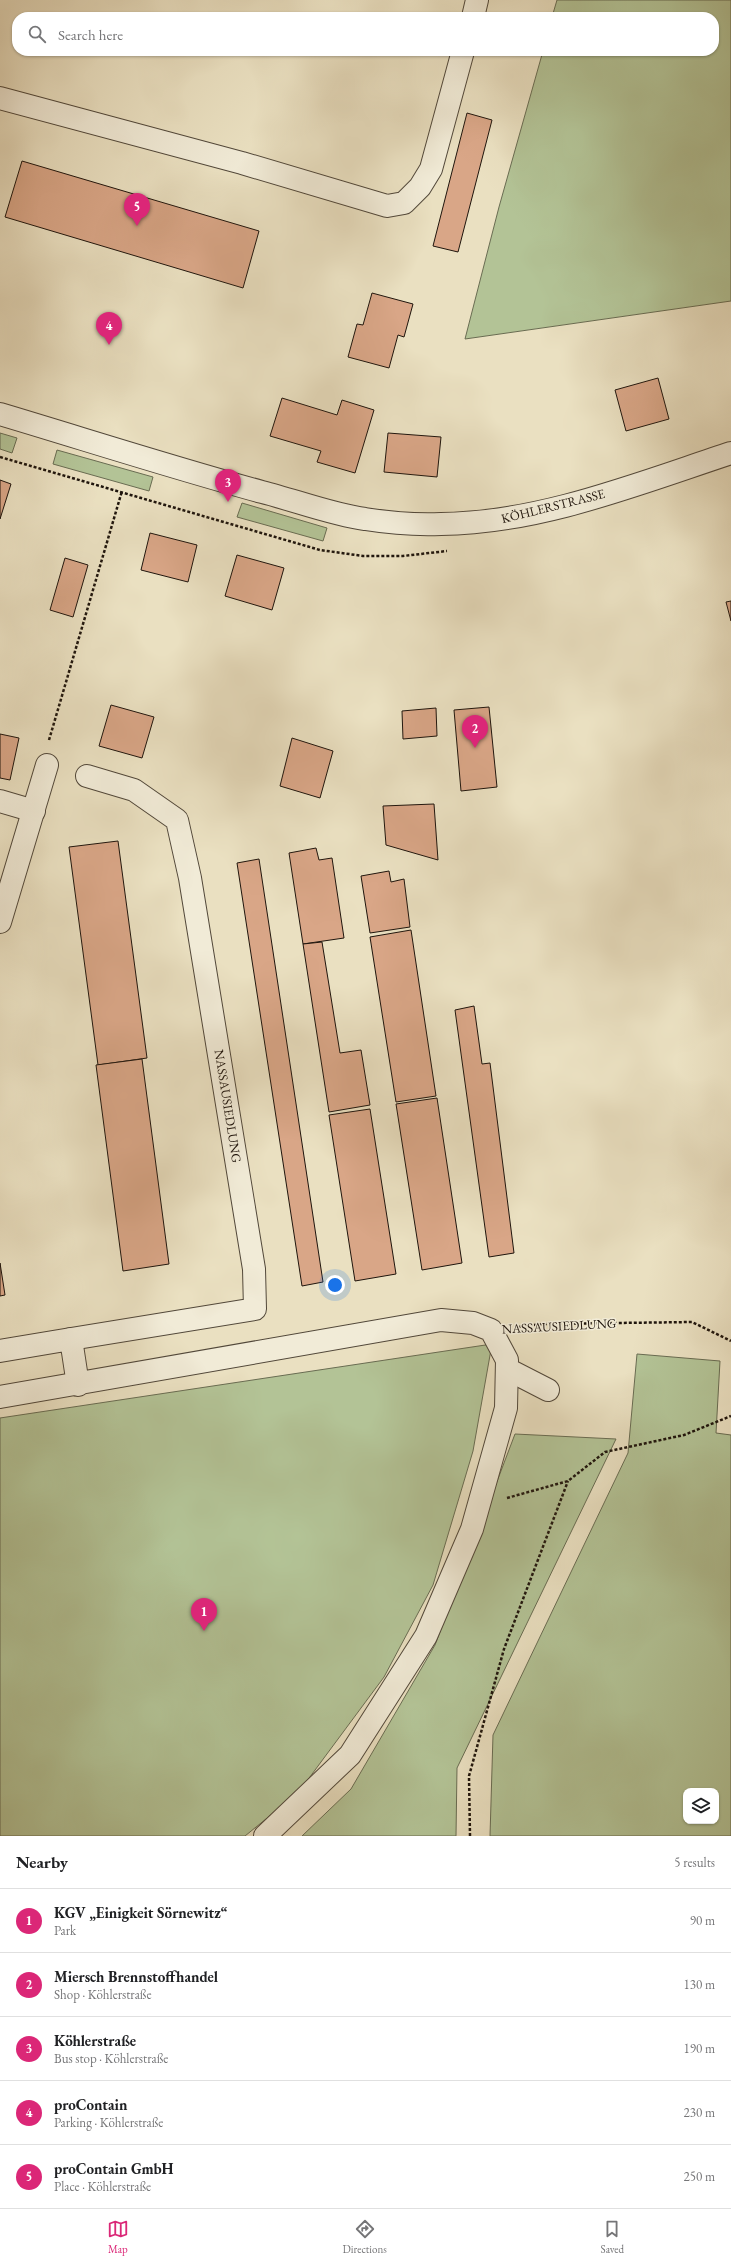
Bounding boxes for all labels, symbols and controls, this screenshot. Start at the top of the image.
search box [12,12,719,56]
icon: search [26,23,48,45]
text: Search here [58,25,123,44]
pin: 5 [124,193,150,226]
pin: 4 [96,312,122,345]
pin: 3 [215,469,241,502]
street label: KÖHLERSTRASSE [499,485,607,527]
pin: 2 [462,715,488,748]
street label: NASSAUSIEDLUNG [211,1048,245,1164]
your location [325,1275,345,1295]
street label: NASSAUSIEDLUNG [501,1314,617,1337]
pin: 1 [191,1598,217,1631]
map controls [683,1788,719,1824]
button: layers [683,1788,719,1824]
text: Nearby [16,1851,68,1873]
text: 5 results [674,1854,715,1871]
text: KGV „Einigkeit Sörnewitz“ [54,1903,227,1922]
text: 1 [26,1912,32,1929]
text: 90 m [690,1912,715,1929]
text: Park [54,1922,76,1939]
text: Miersch Brennstoffhandel [54,1967,218,1986]
text: 2 [26,1976,32,1993]
text: 130 m [684,1976,715,1993]
text: Shop · Köhlerstraße [54,1986,151,2003]
text: Köhlerstraße [54,2031,136,2050]
text: 3 [26,2040,32,2057]
text: 190 m [684,2040,715,2057]
text: Bus stop · Köhlerstraße [54,2050,168,2067]
text: proContain [54,2095,127,2114]
text: 4 [26,2104,32,2121]
text: 230 m [684,2104,715,2121]
text: Parking · Köhlerstraße [54,2114,163,2131]
text: proContain GmbH [54,2159,174,2178]
text: 5 [26,2168,32,2185]
text: 250 m [684,2168,715,2185]
text: Place · Köhlerstraße [54,2178,151,2195]
tab: Map [107,2218,129,2256]
tab: Directions [343,2218,387,2256]
tab: Saved [601,2218,624,2256]

